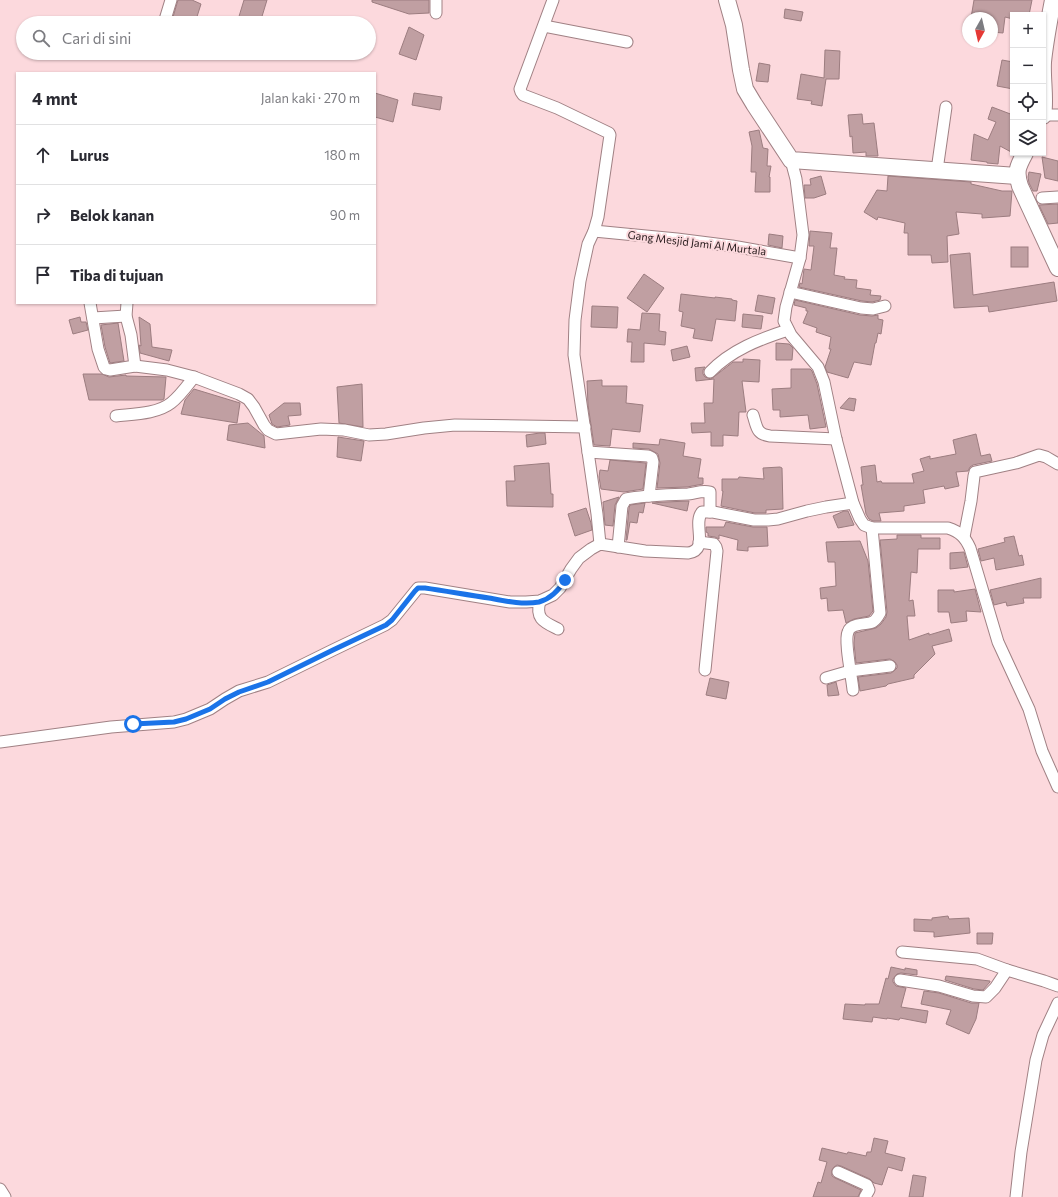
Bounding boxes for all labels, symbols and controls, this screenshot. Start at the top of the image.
north arrow [962,12,998,48]
map controls [1010,12,1046,156]
button: + [1010,12,1046,48]
search box [16,16,376,60]
icon: search [30,27,52,49]
text: Cari di sini [62,29,131,47]
button: − [1010,48,1046,84]
button: locate [1010,84,1046,120]
text: 4 mnt [32,88,78,109]
text: Jalan kaki · 270 m [261,90,360,106]
button: layers [1010,120,1046,156]
icon: ahead [32,144,54,166]
text: Lurus [70,146,109,164]
text: 180 m [324,147,360,163]
icon: right [32,204,54,226]
text: Belok kanan [70,206,154,224]
text: 90 m [330,207,360,223]
street label: Gang Mesjid Jami Al Murtala [627,228,767,258]
icon: arrive [32,264,54,286]
text: Tiba di tujuan [70,266,164,284]
route end [556,571,574,589]
route start [124,715,142,733]

